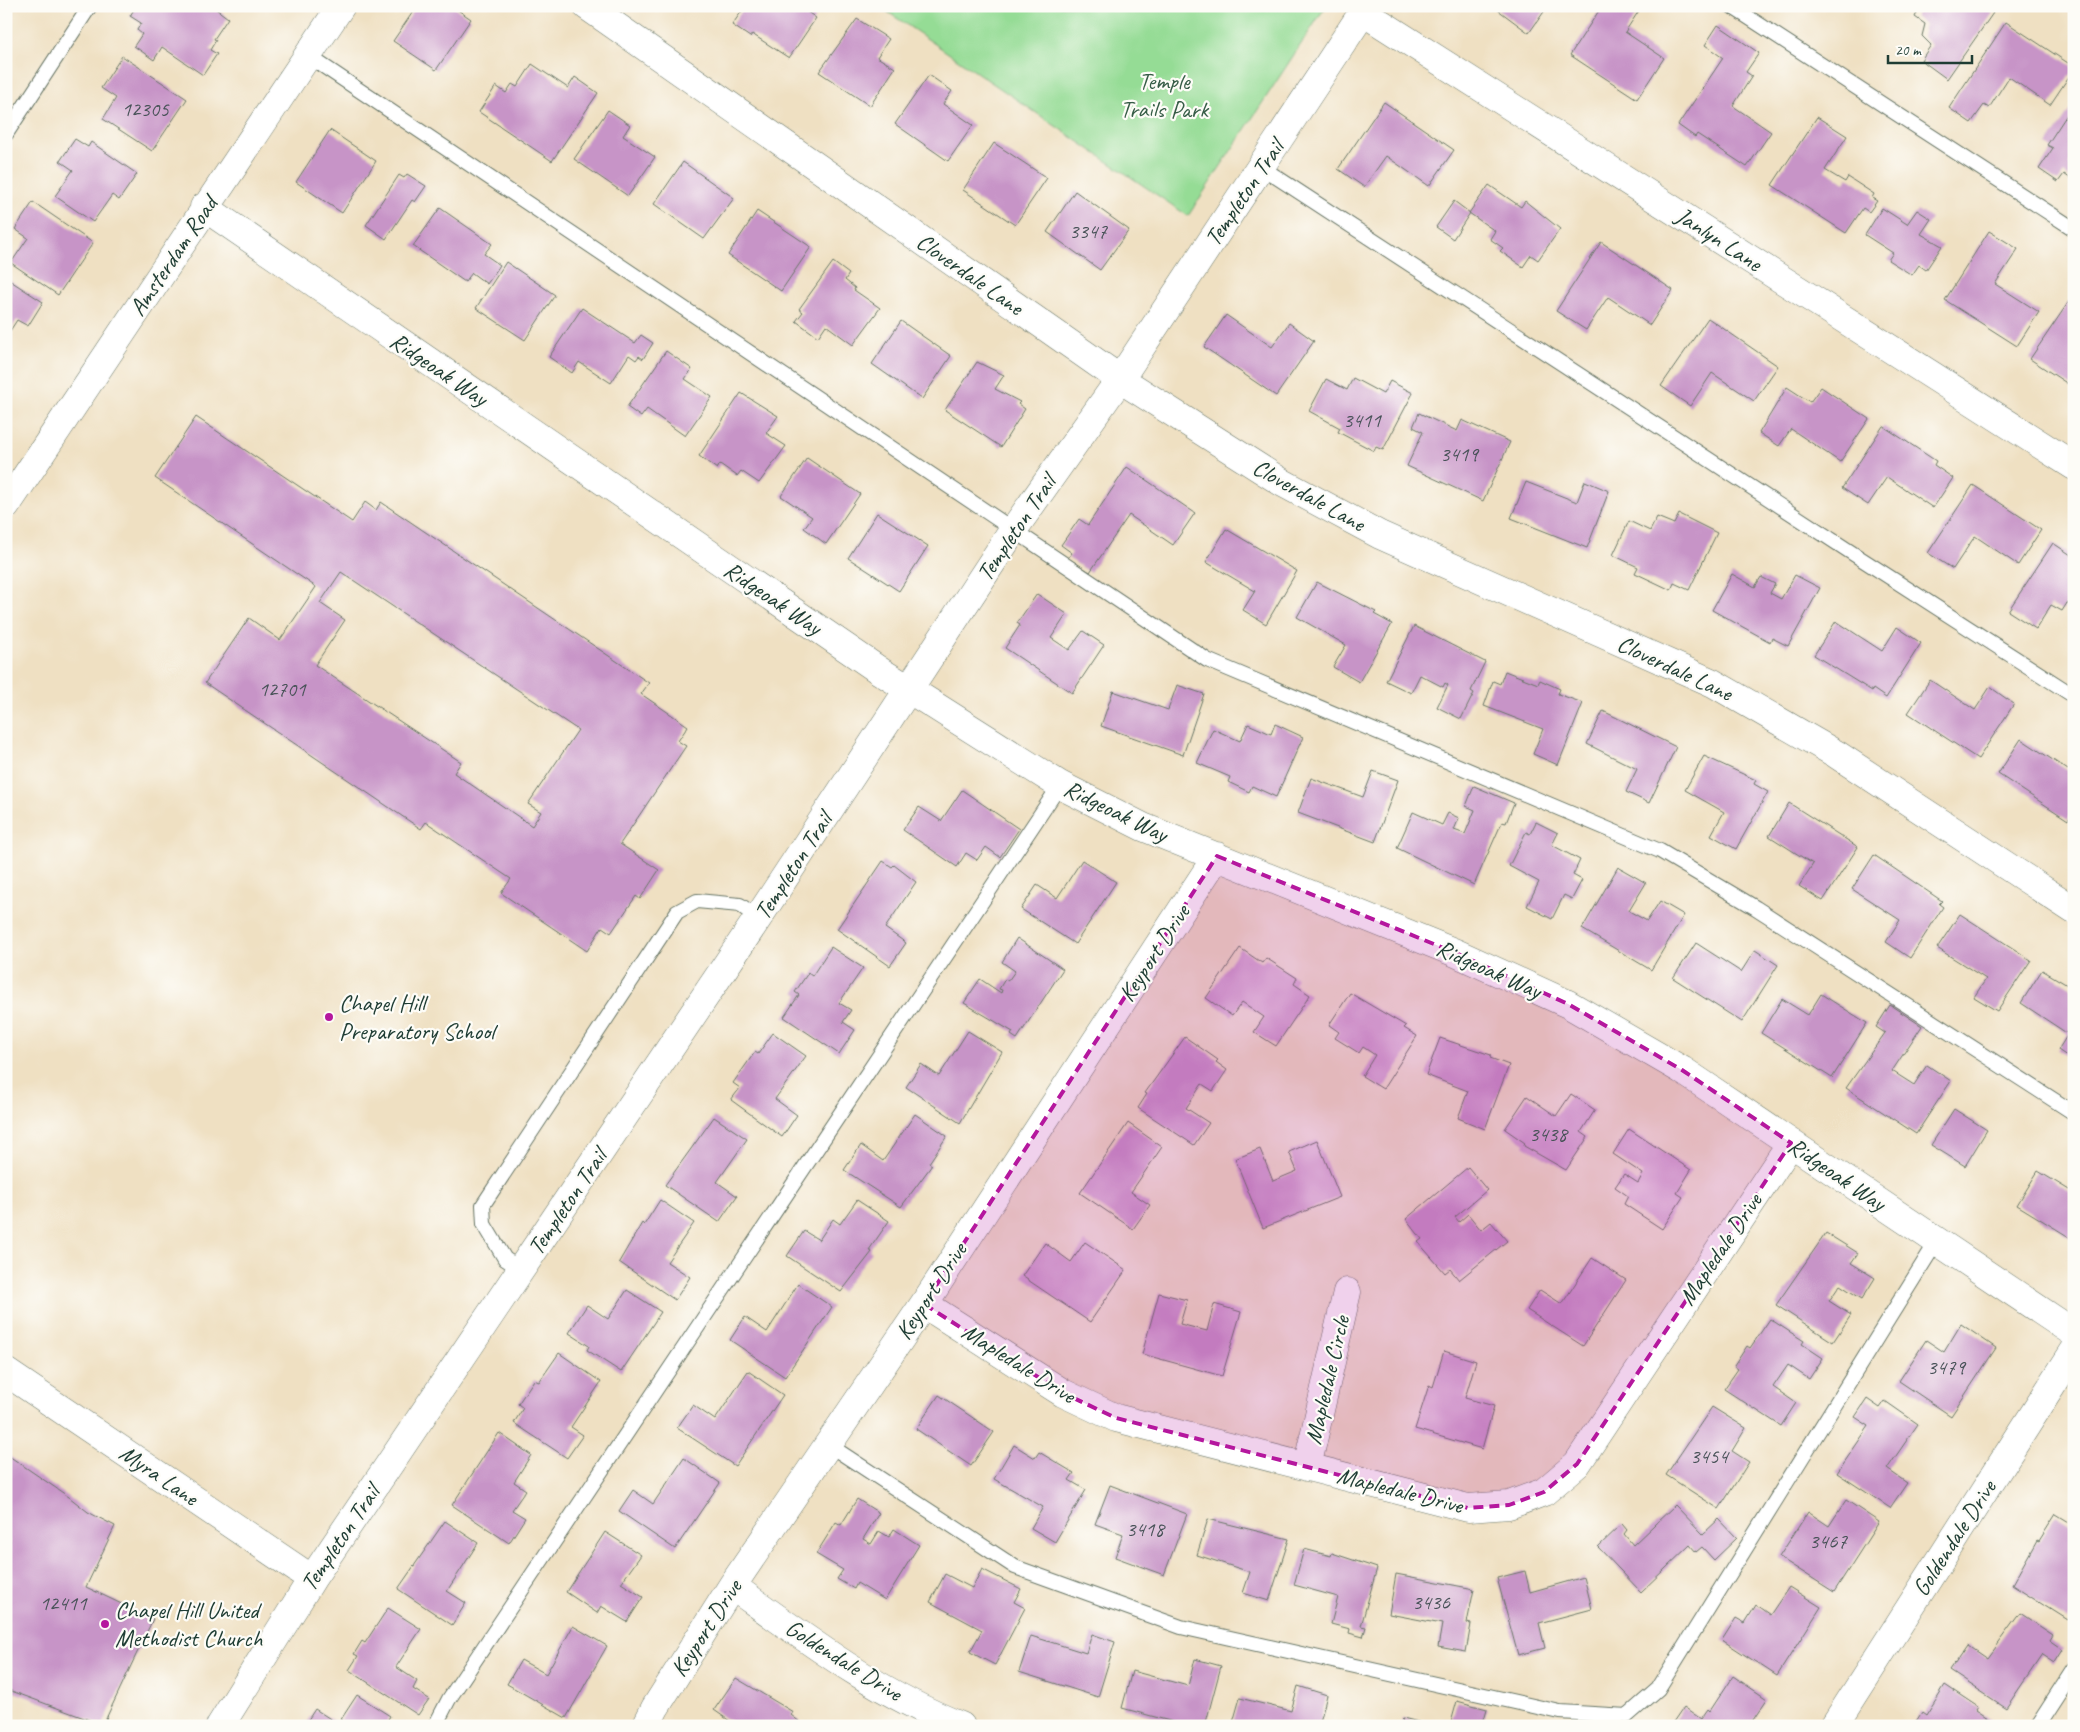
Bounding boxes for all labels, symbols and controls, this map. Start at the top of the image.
scale bar [1888,32,1971,64]
text: 20 m [1895,41,1922,60]
park label: Temple Trails Park [1120,66,1210,124]
house number: 12305 [121,96,170,122]
street label: Templeton Trail [1198,131,1293,252]
street label: Amsterdam Road [122,188,226,321]
street label: Janlyn Lane [1669,200,1769,279]
house number: 3347 [1069,218,1108,244]
street label: Cloverdale Lane [911,226,1031,323]
street label: Ridgeoak Way [384,325,495,414]
house number: 3411 [1343,407,1382,433]
house number: 3419 [1440,441,1479,467]
street label: Cloverdale Lane [1248,452,1372,539]
street label: Templeton Trail [970,466,1065,587]
street label: Ridgeoak Way [718,554,829,643]
street label: Cloverdale Lane [1613,628,1739,709]
house number: 12701 [258,676,307,702]
street label: Ridgeoak Way [1059,773,1174,850]
street label: Templeton Trail [747,804,841,925]
street label: Keyport Drive [1112,897,1198,1007]
street label: Ridgeoak Way [1432,933,1548,1006]
place label: Chapel Hill Preparatory School [339,988,498,1046]
marker: Chapel Hill Preparatory School [323,1011,335,1023]
house number: 3438 [1529,1121,1569,1147]
street label: Ridgeoak Way [1782,1130,1893,1219]
street label: Templeton Trail [521,1140,616,1261]
street label: Mapledale Drive [1672,1186,1770,1311]
street label: Keyport Drive [889,1235,975,1345]
street label: Mapledale Circle [1298,1311,1357,1447]
street label: Mapledale Drive [957,1316,1083,1411]
house number: 3479 [1927,1354,1966,1380]
street label: Myra Lane [114,1438,206,1513]
house number: 3454 [1690,1443,1730,1469]
street label: Mapledale Drive [1334,1460,1468,1521]
street label: Goldendale Drive [1905,1473,2004,1601]
street label: Templeton Trail [294,1476,389,1597]
house number: 3418 [1126,1516,1166,1542]
house number: 3467 [1809,1528,1848,1554]
street label: Keyport Drive [664,1572,750,1682]
house number: 3436 [1412,1589,1450,1615]
house number: 12411 [39,1590,88,1616]
place label: Chapel Hill United Methodist Church [115,1595,263,1653]
street label: Goldendale Drive [780,1612,910,1709]
marker: Chapel Hill United Methodist Church [99,1618,111,1630]

